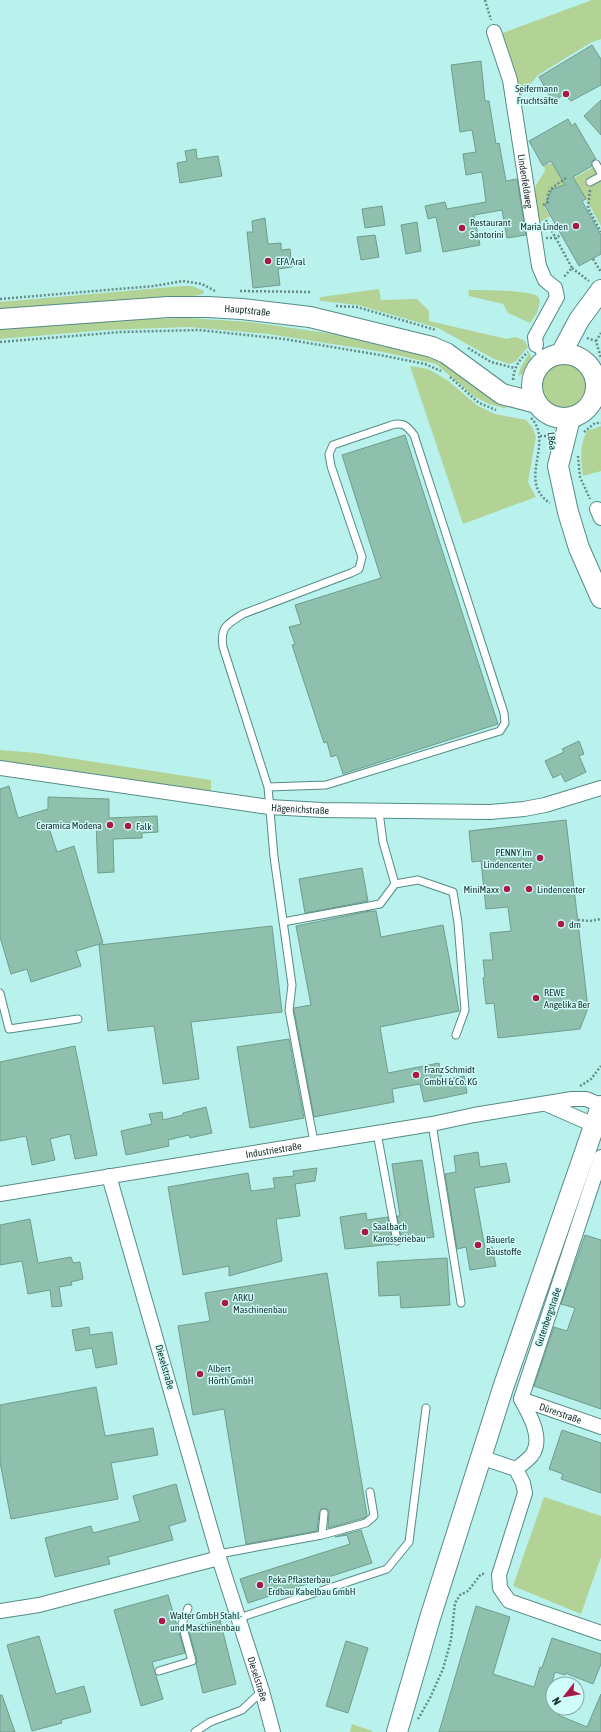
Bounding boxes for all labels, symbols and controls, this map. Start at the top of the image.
place label: Seifermann Fruchtsäfte [515,83,558,106]
marker: Seifermann Fruchtsäfte [561,89,571,99]
street label: Lindenfeldweg [516,153,536,210]
place label: Restaurant Santorini [470,217,511,240]
place label: Maria Linden [520,221,568,232]
marker: Maria Linden [571,221,581,231]
marker: Restaurant Santorini [457,223,467,233]
marker: EFA Aral [263,256,273,266]
place label: EFA Aral [276,256,306,267]
street label: Hauptstraße [224,302,271,318]
street label: L86a [545,431,559,451]
street label: Hägenichstraße [271,802,330,816]
place label: Ceramica Modena [36,820,102,831]
marker: Ceramica Modena [105,820,115,830]
marker: Falk [123,821,133,831]
place label: Falk [136,821,152,832]
place label: PENNY Im Lindencenter [483,847,533,870]
marker: PENNY Im Lindencenter [535,853,545,863]
place label: MiniMaxx [463,884,499,895]
marker: MiniMaxx [502,884,512,894]
marker: Lindencenter [524,884,534,894]
place label: Lindencenter [537,884,587,895]
marker: dm [556,919,566,929]
place label: dm [569,919,581,930]
place label: REWE Angelika Ber [544,987,591,1010]
marker: REWE Angelika Ber [531,993,541,1003]
place label: Franz Schmidt GmbH & Co. KG [424,1064,477,1087]
marker: Franz Schmidt GmbH & Co. KG [411,1070,421,1080]
street label: Industriestraße [245,1140,303,1160]
place label: Saalbach Karosseriebau [373,1221,426,1244]
marker: Saalbach Karosseriebau [360,1227,370,1237]
place label: Bäuerle Baustoffe [486,1234,522,1257]
marker: Bäuerle Baustoffe [473,1240,483,1250]
street label: Gutenbergstraße [533,1286,563,1348]
place label: ARKU Maschinenbau [233,1292,287,1315]
marker: ARKU Maschinenbau [220,1298,230,1308]
street label: Dieselstraße [153,1343,177,1391]
place label: Albert Hörth GmbH [208,1363,254,1386]
marker: Albert Hörth GmbH [195,1369,205,1379]
street label: Dürerstraße [538,1400,584,1425]
place label: Peka Pflasterbau Erdbau Kabelbau GmbH [268,1574,355,1597]
marker: Peka Pflasterbau Erdbau Kabelbau GmbH [255,1580,265,1590]
place label: Walter GmbH Stahl- und Maschinenbau [170,1610,243,1633]
marker: Walter GmbH Stahl- und Maschinenbau [157,1616,167,1626]
street label: Dieselstraße [246,1655,270,1703]
north arrow [545,1676,585,1716]
text: N [550,1695,563,1707]

